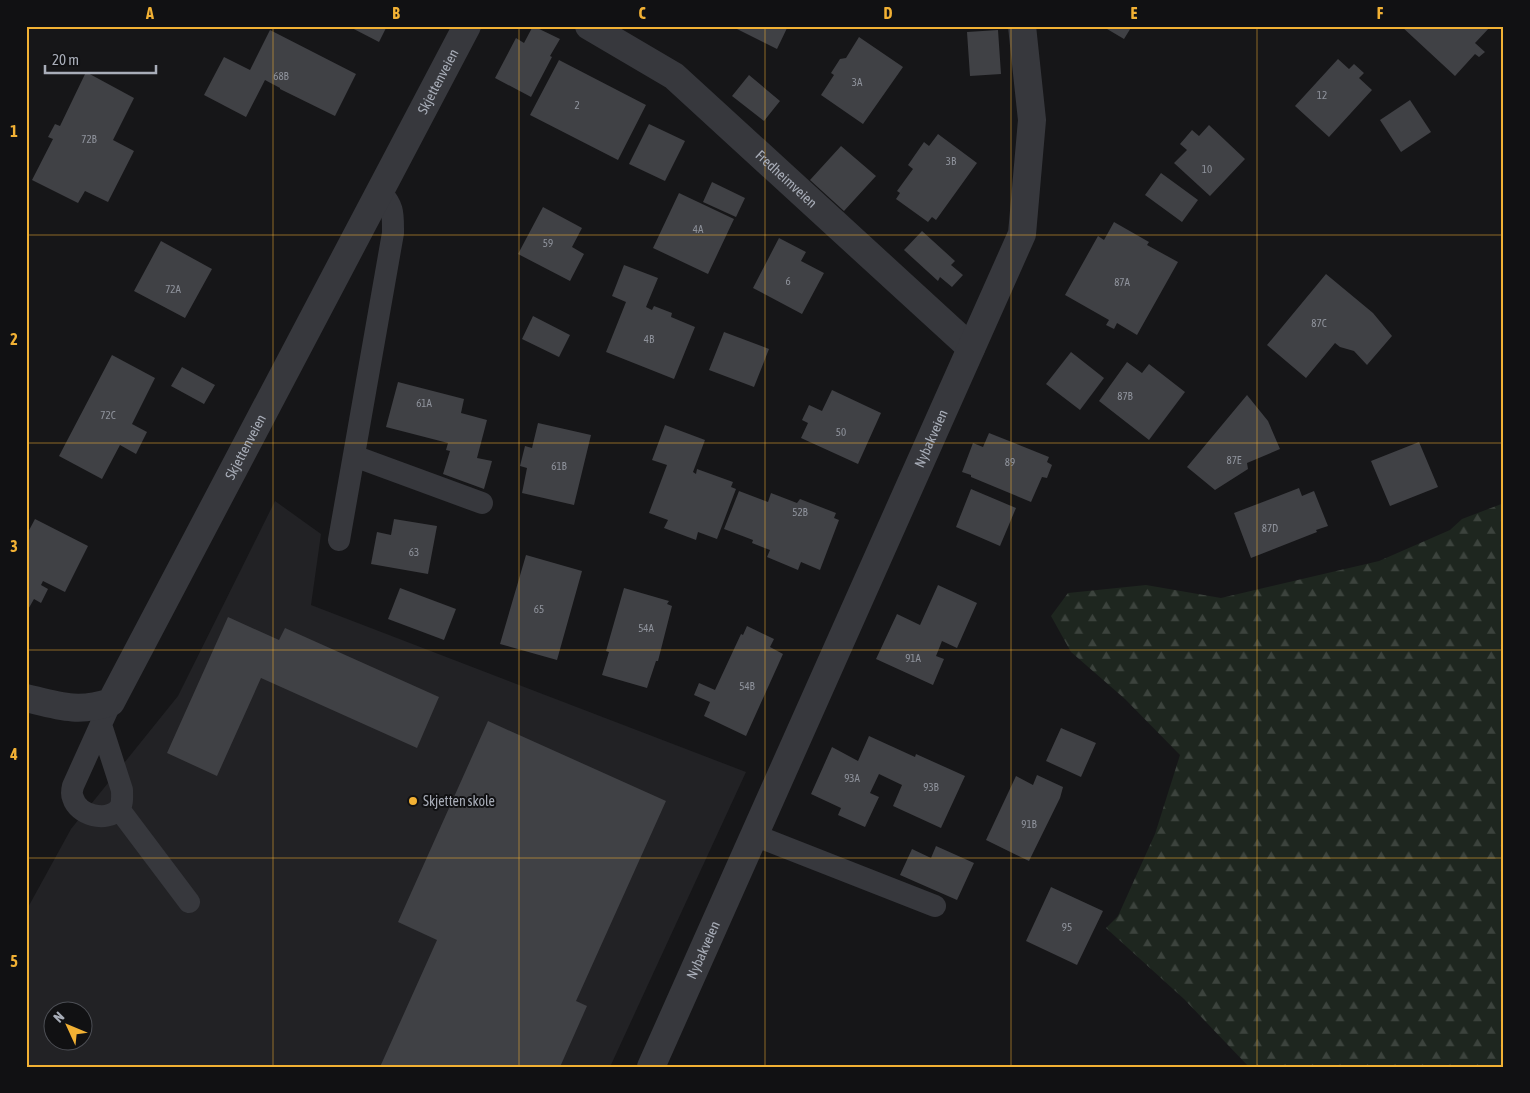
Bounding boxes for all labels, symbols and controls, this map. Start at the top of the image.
text: A [145,4,154,22]
text: B [392,4,400,22]
text: C [638,4,646,22]
text: D [884,4,893,22]
text: E [1131,4,1138,22]
text: F [1377,4,1384,22]
scale bar [45,42,156,74]
street label: Skjettenveien [414,46,461,117]
text: 20 m [52,51,79,68]
house number: 68B [273,70,290,82]
house number: 3A [852,76,863,88]
house number: 12 [1317,89,1327,101]
house number: 2 [574,99,580,111]
text: 1 [10,122,18,140]
house number: 72B [81,133,98,145]
street label: Fredheimveien [752,147,820,211]
house number: 3B [946,155,957,167]
house number: 10 [1202,163,1212,175]
house number: 4A [693,223,704,235]
house number: 59 [543,237,553,249]
house number: 6 [785,275,791,287]
house number: 87A [1114,276,1130,288]
house number: 72A [165,283,181,295]
house number: 87C [1311,317,1327,329]
text: 2 [10,330,18,348]
house number: 4B [644,333,655,345]
house number: 87B [1117,390,1134,402]
house number: 61A [416,397,432,409]
street label: Nybakveien [911,407,951,470]
house number: 72C [100,409,116,421]
street label: Skjettenveien [222,412,269,482]
house number: 50 [836,426,846,438]
house number: 87E [1226,454,1242,466]
house number: 89 [1005,456,1015,468]
house number: 61B [551,460,568,472]
house number: 52B [792,506,809,518]
house number: 87D [1262,522,1278,534]
text: 3 [10,537,18,555]
house number: 63 [409,546,419,558]
house number: 65 [534,603,544,615]
house number: 54A [638,622,654,634]
house number: 91A [905,652,921,664]
house number: 54B [739,680,756,692]
text: 4 [9,745,18,763]
house number: 93A [844,772,860,784]
house number: 93B [923,781,940,793]
place label: Skjetten skole [423,793,495,809]
marker: Skjetten skole [407,795,419,807]
house number: 91B [1021,818,1038,830]
street label: Nybakveien [683,919,723,982]
house number: 95 [1062,921,1072,933]
text: 5 [10,952,18,970]
north arrow [42,1000,92,1050]
text: N [50,1008,67,1025]

